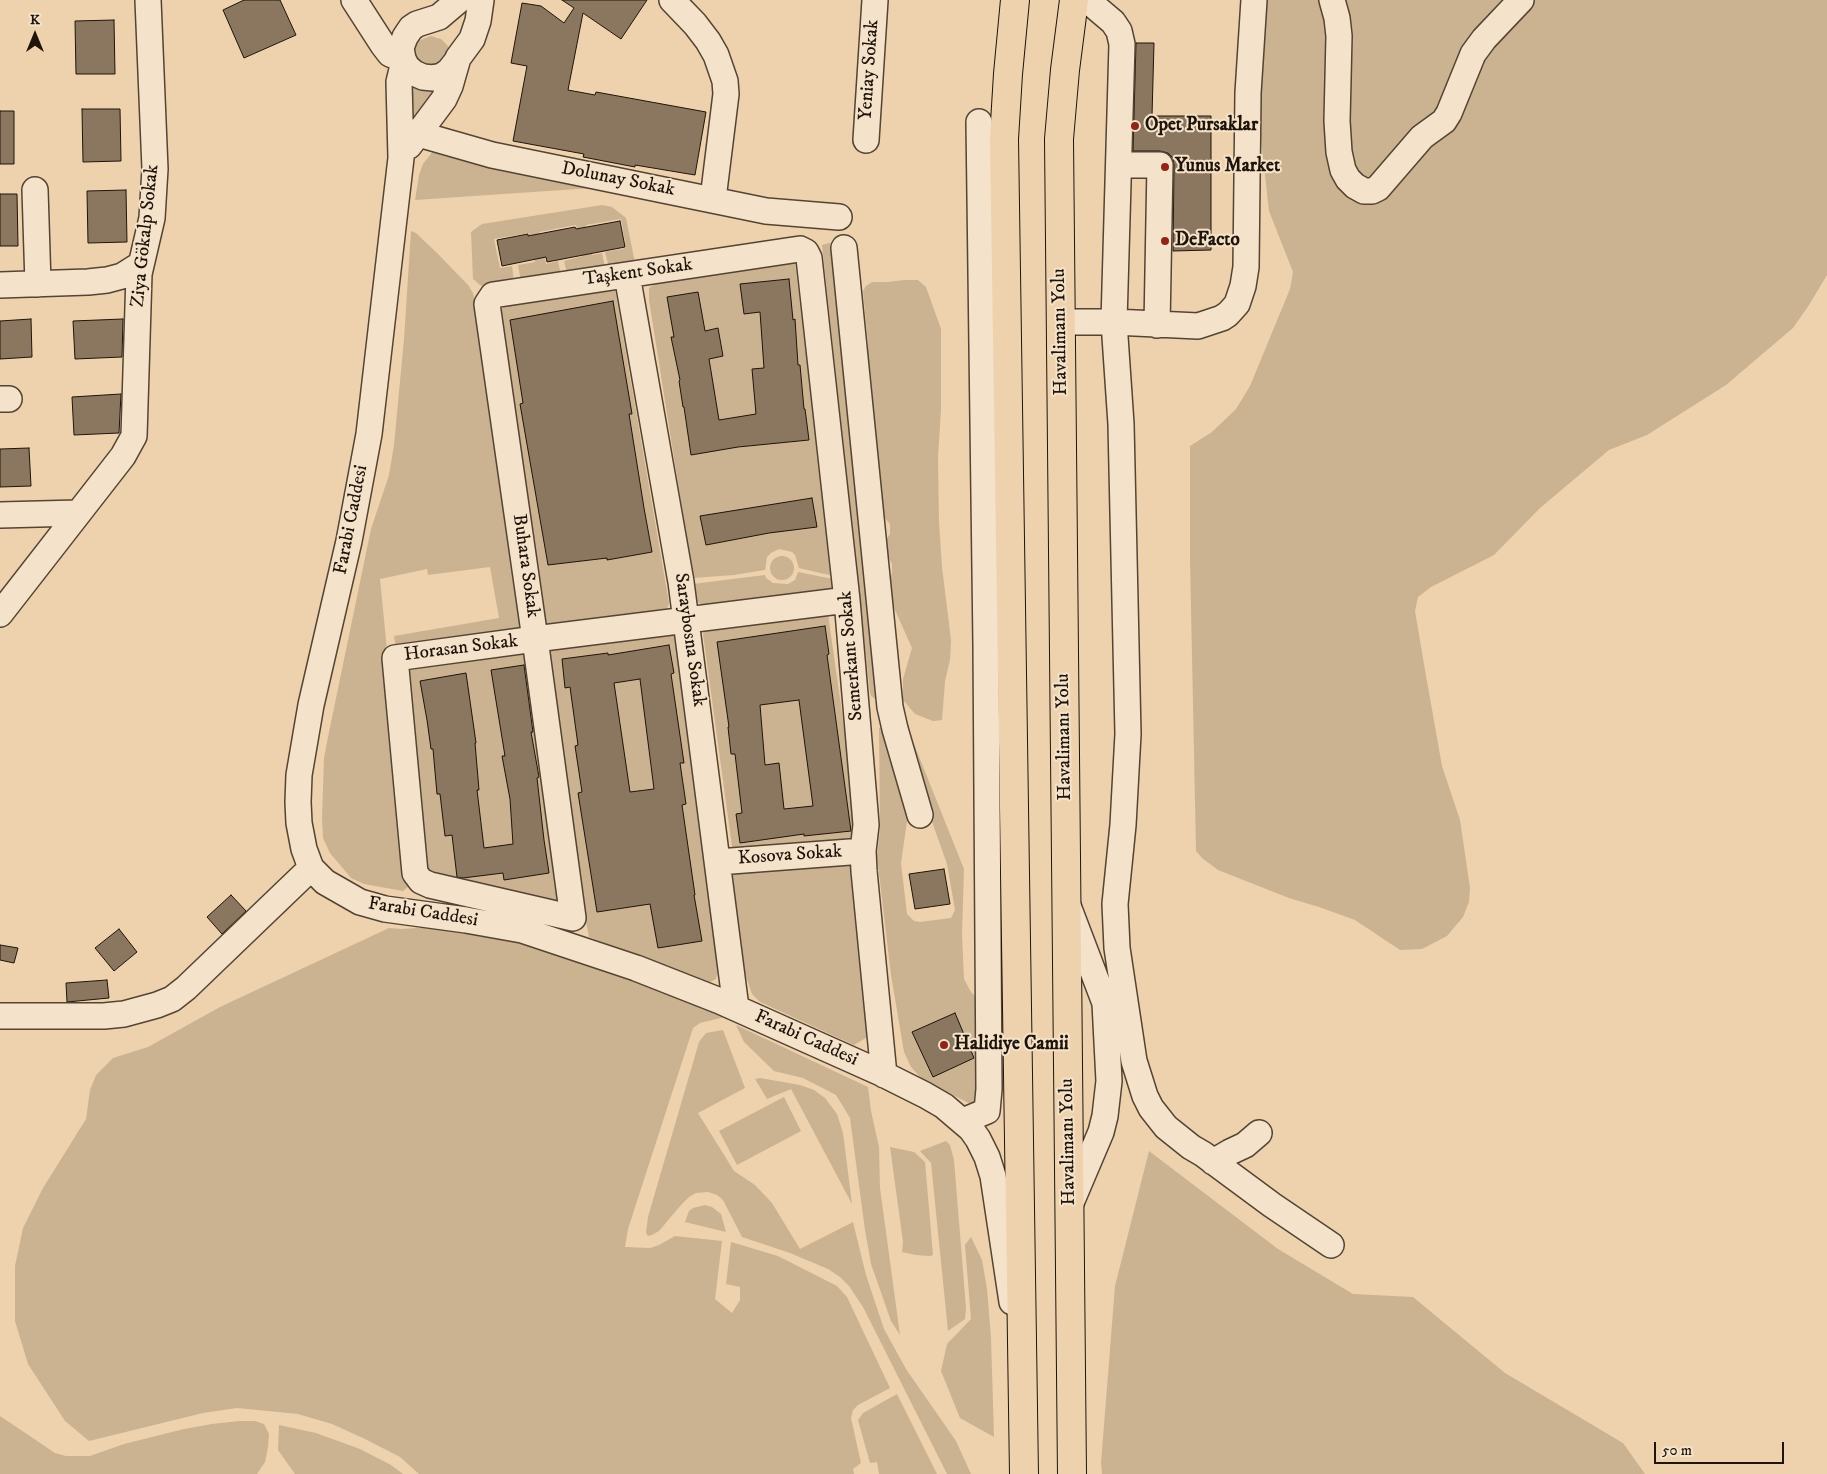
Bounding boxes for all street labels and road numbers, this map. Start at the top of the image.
street label: Yeniay Sokak [855,19,885,121]
street label: Dolunay Sokak [559,158,677,202]
street label: Ziya Gökalp Sokak [127,163,165,309]
street label: Taşkent Sokak [582,254,694,292]
street label: Havalimanı Yolu [1048,268,1074,396]
street label: Farabi Caddesi [330,463,374,577]
street label: Buhara Sokak [506,513,544,619]
street label: Saraybosna Sokak [668,572,710,708]
street label: Semerkant Sokak [835,590,869,722]
street label: Horasan Sokak [403,631,519,667]
street label: Havalimanı Yolu [1052,673,1078,801]
street label: Kosova Sokak [737,841,843,871]
street label: Farabi Caddesi [366,893,480,933]
street label: Farabi Caddesi [751,1006,861,1072]
street label: Havalimanı Yolu [1056,1078,1082,1206]

